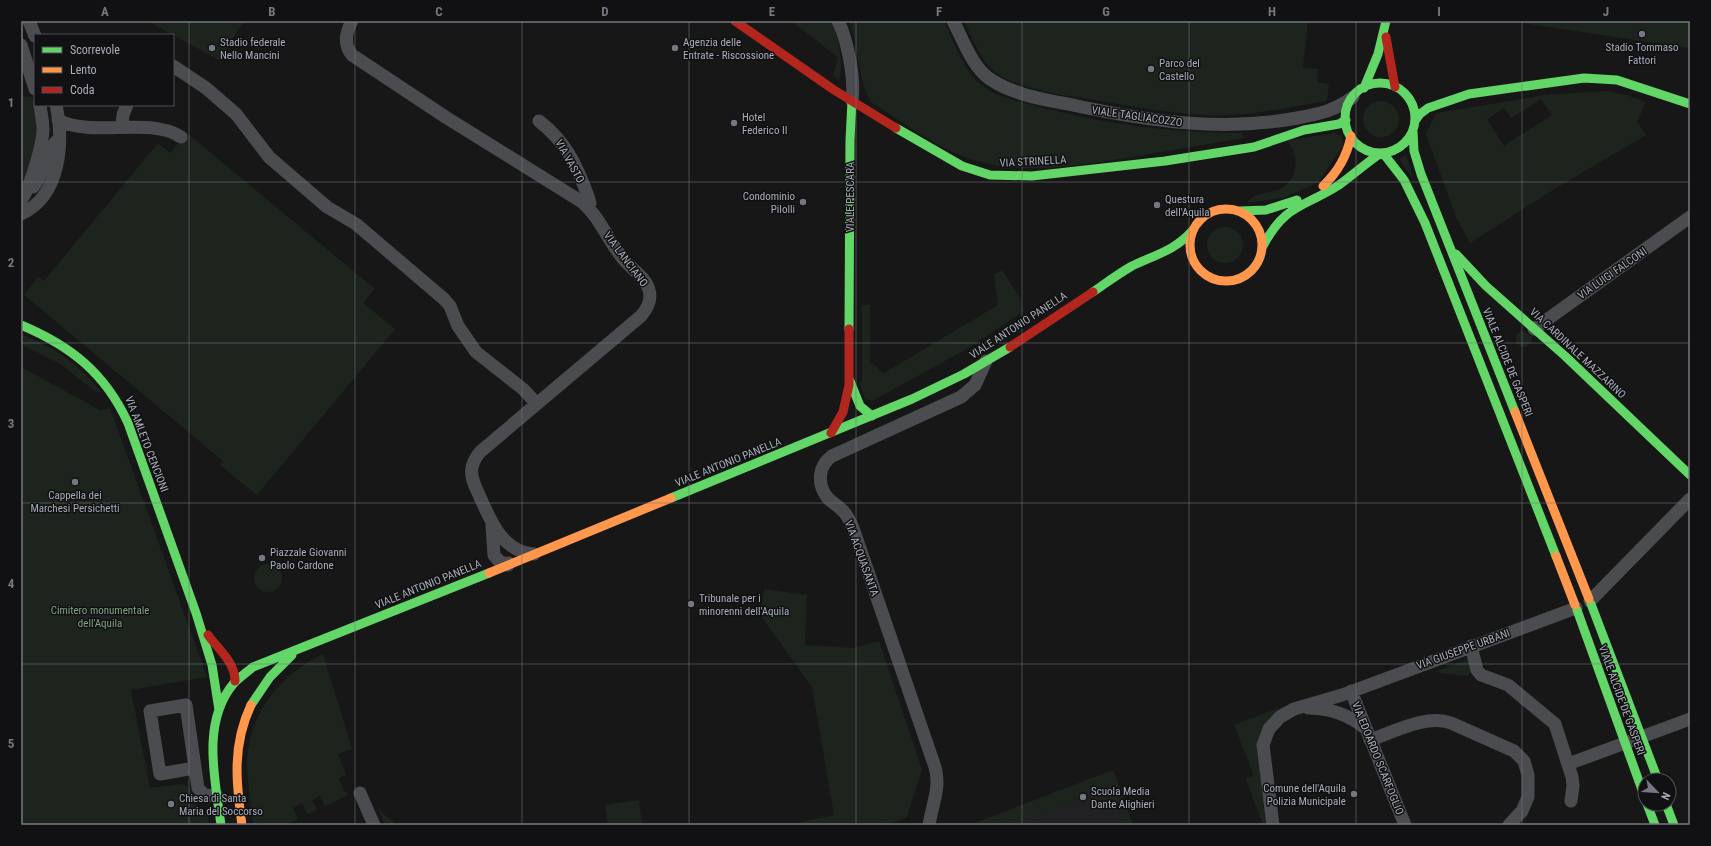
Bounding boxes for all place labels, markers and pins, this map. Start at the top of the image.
marker: Stadio Tommaso Fattori [1637,29,1647,39]
place label: Stadio federale Nello Mancini [220,36,285,62]
place label: Agenzia delle Entrate - Riscossione [683,36,774,62]
place label: Stadio Tommaso Fattori [1605,41,1679,67]
marker: Stadio federale Nello Mancini [207,43,217,53]
marker: Agenzia delle Entrate - Riscossione [670,43,680,53]
place label: Parco del Castello [1159,57,1200,83]
marker: Parco del Castello [1146,64,1156,74]
place label: Hotel Federico II [742,111,787,137]
marker: Hotel Federico II [729,118,739,128]
place label: Condominio Pilolli [743,190,795,216]
place label: Questura dell'Aquila [1165,193,1209,219]
marker: Condominio Pilolli [798,197,808,207]
marker: Questura dell'Aquila [1152,200,1162,210]
marker: Cappella dei Marchesi Persichetti [70,477,80,487]
place label: Cappella dei Marchesi Persichetti [30,489,120,515]
place label: Piazzale Giovanni Paolo Cardone [270,546,347,572]
marker: Piazzale Giovanni Paolo Cardone [257,553,267,563]
place label: Tribunale per i minorenni dell'Aquila [699,592,789,618]
marker: Tribunale per i minorenni dell'Aquila [686,599,696,609]
place label: Comune dell'Aquila Polizia Municipale [1263,782,1346,808]
place label: Scuola Media Dante Alighieri [1091,785,1155,811]
marker: Comune dell'Aquila Polizia Municipale [1349,789,1359,799]
place label: Chiesa di Santa Maria del Soccorso [179,792,263,818]
marker: Scuola Media Dante Alighieri [1078,792,1088,802]
marker: Chiesa di Santa Maria del Soccorso [166,799,176,809]

